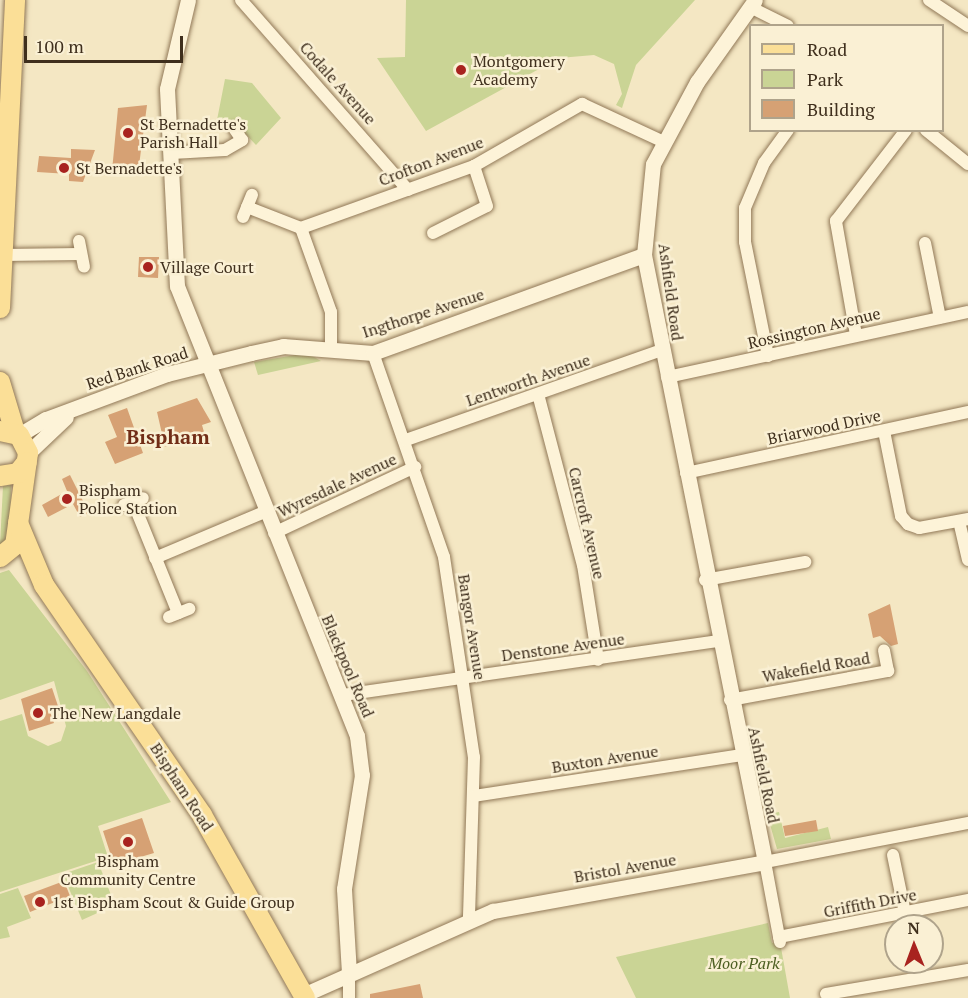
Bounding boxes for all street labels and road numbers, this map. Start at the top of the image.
street label: Codale Avenue [296,38,380,128]
street label: Crofton Avenue [376,132,486,190]
street label: Ashfield Road [655,242,687,342]
street label: Ingthorpe Avenue [360,284,486,342]
street label: Rossington Avenue [746,303,882,353]
street label: Red Bank Road [84,342,190,394]
street label: Lentworth Avenue [463,350,593,410]
street label: Briarwood Drive [766,406,882,448]
street label: Wyresdale Avenue [274,449,400,521]
street label: Carcroft Avenue [565,465,609,581]
street label: Bangor Avenue [454,573,490,681]
street label: Blackpool Road [318,612,378,720]
street label: Denstone Avenue [500,629,626,665]
street label: Wakefield Road [761,648,871,686]
street label: Ashfield Road [744,725,784,825]
street label: Bispham Road [146,739,218,835]
street label: Buxton Avenue [550,741,660,777]
street label: Bristol Avenue [572,850,678,886]
street label: Griffith Drive [822,885,918,921]

